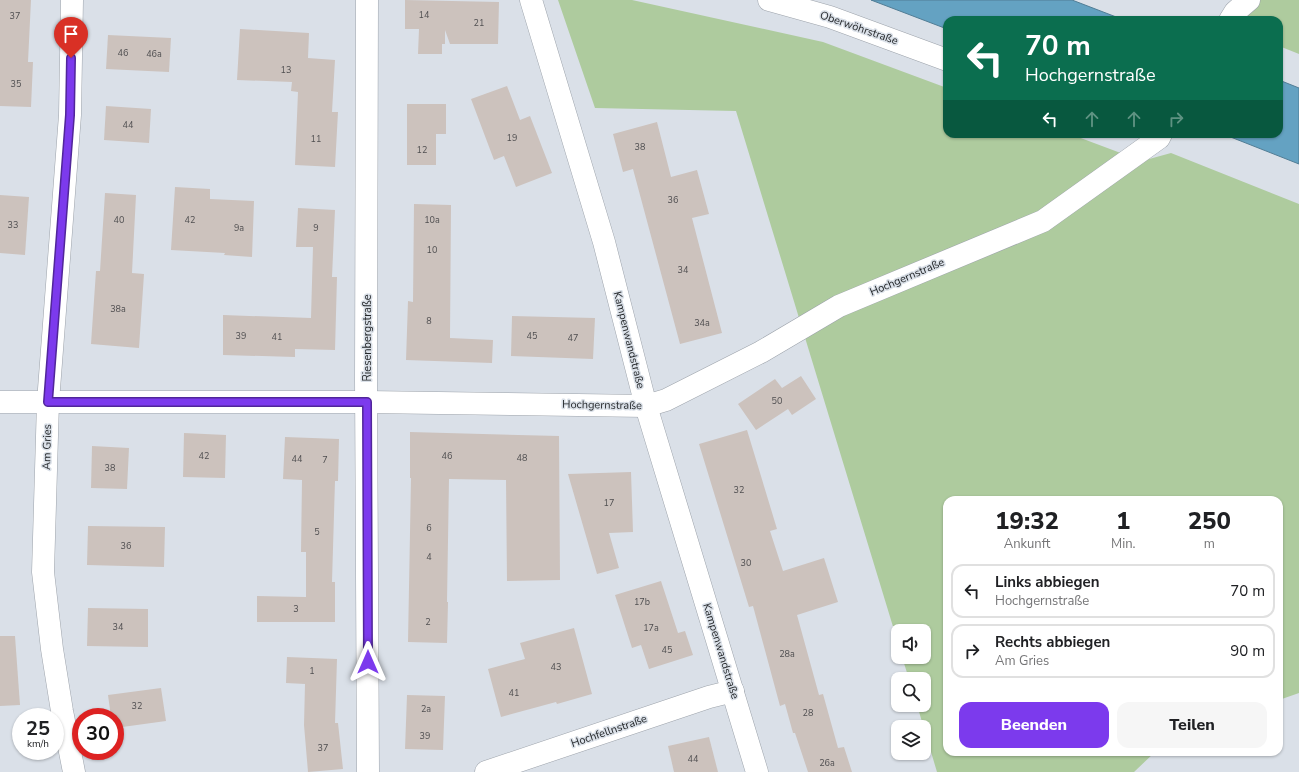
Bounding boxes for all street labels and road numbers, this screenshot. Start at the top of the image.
street label: Oberwöhrstraße [818,8,900,48]
street label: Hochgernstraße [867,254,947,299]
street label: Kampenwandstraße [610,290,648,390]
street label: Riesenbergstraße [360,294,375,382]
street label: Hochgernstraße [562,397,642,413]
street label: Am Gries [39,424,55,470]
street label: Kampenwandstraße [699,601,743,701]
street label: Hochfellnstraße [569,711,649,751]

